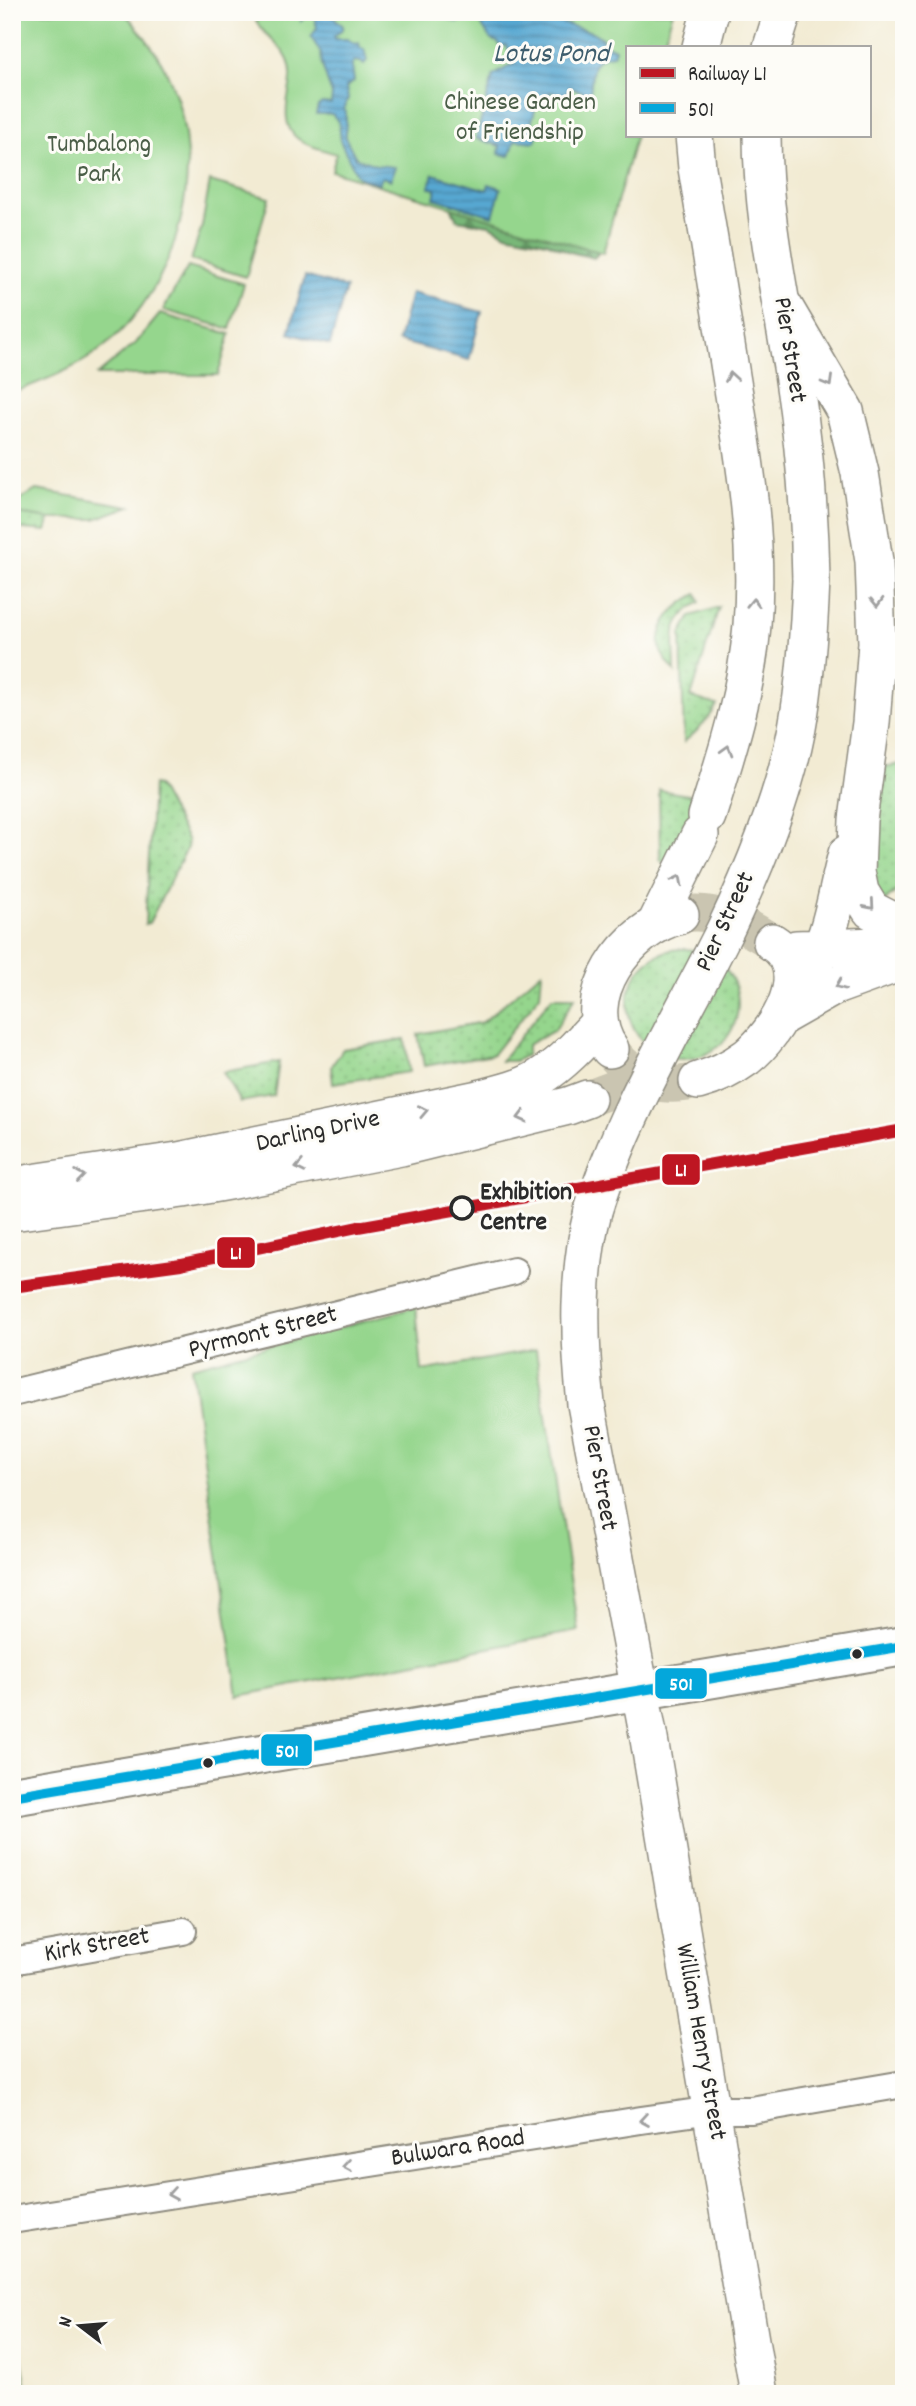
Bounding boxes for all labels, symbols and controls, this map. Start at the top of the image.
water label: Lotus Pond [493,36,613,76]
legend [626,46,870,136]
text: Railway L1 [688,61,767,91]
park label: Chinese Garden of Friendship [444,85,596,152]
text: 501 [688,97,714,127]
park label: Tumbalong Park [47,127,151,194]
street label: Pier Street [762,294,816,406]
one-way arrow [724,371,739,383]
one-way arrow [819,374,832,387]
one-way arrow [869,596,884,607]
one-way arrow [745,597,760,608]
one-way arrow [719,745,733,757]
street label: Pier Street [687,865,765,978]
one-way arrow [670,875,684,887]
one-way arrow [862,897,874,910]
one-way arrow [835,977,847,991]
street label: Darling Drive [253,1101,383,1163]
one-way arrow [417,1104,429,1119]
one-way arrow [516,1109,528,1123]
line badge: L1 [661,1153,701,1186]
one-way arrow [294,1158,306,1173]
text: L1 [675,1159,687,1186]
one-way arrow [74,1169,86,1184]
place label: Exhibition Centre [480,1175,572,1242]
marker: Exhibition Centre [450,1196,474,1220]
line badge: L1 [216,1236,256,1269]
text: L1 [230,1242,242,1269]
street label: Pyrmont Street [185,1297,342,1369]
street label: Pier Street [572,1422,627,1534]
unlabelled marker [850,1647,864,1661]
line badge: 501 [654,1667,708,1700]
text: 501 [669,1673,693,1700]
line badge: 501 [260,1733,313,1767]
text: 501 [275,1740,299,1767]
unlabelled marker [201,1756,215,1770]
street label: Kirk Street [41,1918,153,1973]
street label: William Henry Street [665,1941,736,2144]
one-way arrow [638,2112,650,2127]
street label: Bulwara Road [388,2120,528,2178]
one-way arrow [341,2159,353,2174]
one-way arrow [166,2186,178,2201]
north arrow [46,2290,116,2360]
text: N [53,2314,81,2331]

